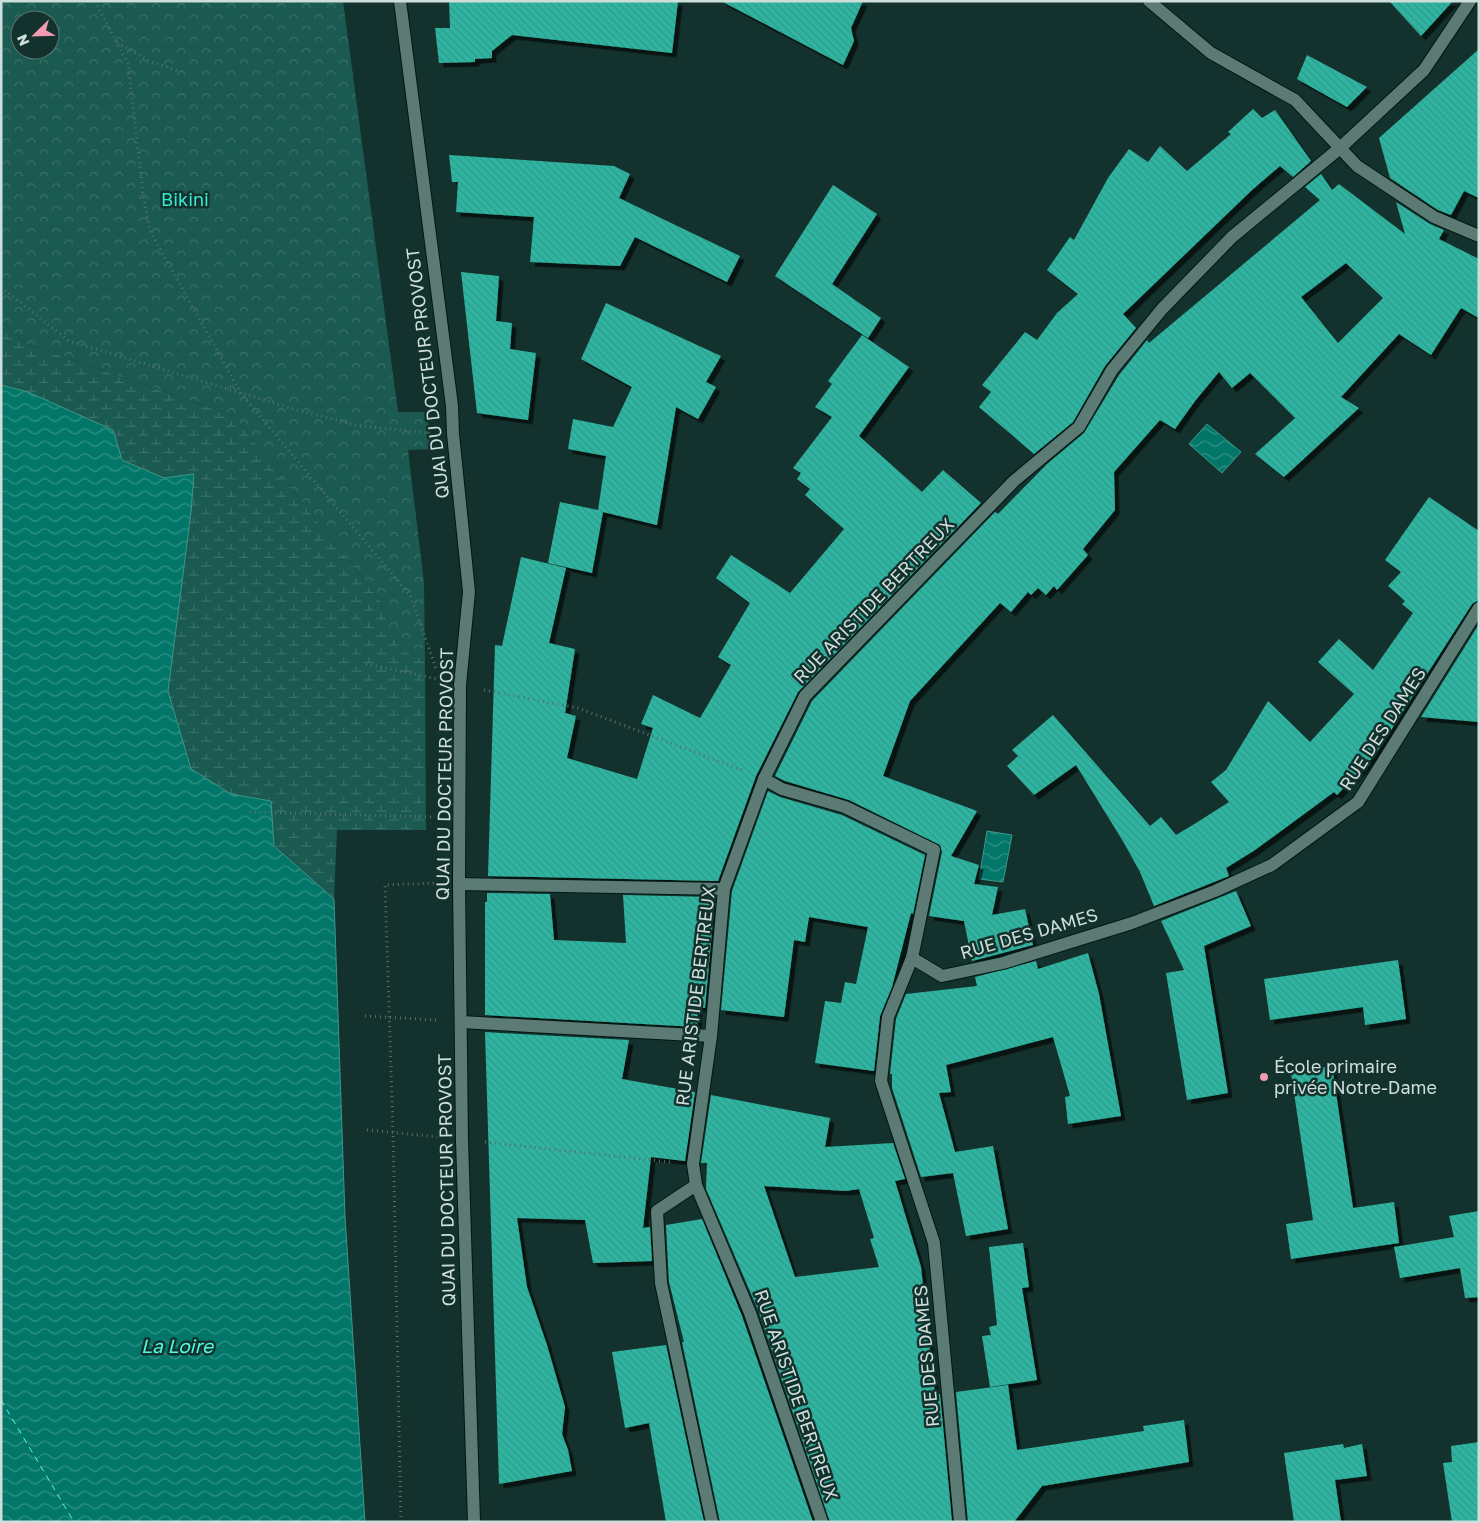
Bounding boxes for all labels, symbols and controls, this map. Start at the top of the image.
north arrow [10,10,60,60]
text: N [13,32,32,48]
park label: Bikini [161,188,209,210]
street label: QUAI DU DOCTEUR PROVOST [401,246,453,500]
street label: RUE ARISTIDE BERTREUX [788,513,958,688]
street label: QUAI DU DOCTEUR PROVOST [431,647,457,901]
street label: RUE DES DAMES [1334,663,1430,794]
street label: RUE ARISTIDE BERTREUX [671,885,719,1107]
street label: RUE DES DAMES [957,903,1100,963]
street label: QUAI DU DOCTEUR PROVOST [433,1053,459,1307]
place label: École primaire privée Notre-Dame [1274,1055,1437,1098]
marker: École primaire privée Notre-Dame [1258,1071,1270,1083]
street label: RUE DES DAMES [909,1284,943,1428]
street label: RUE ARISTIDE BERTREUX [751,1286,843,1503]
water label: La Loire [141,1334,215,1357]

